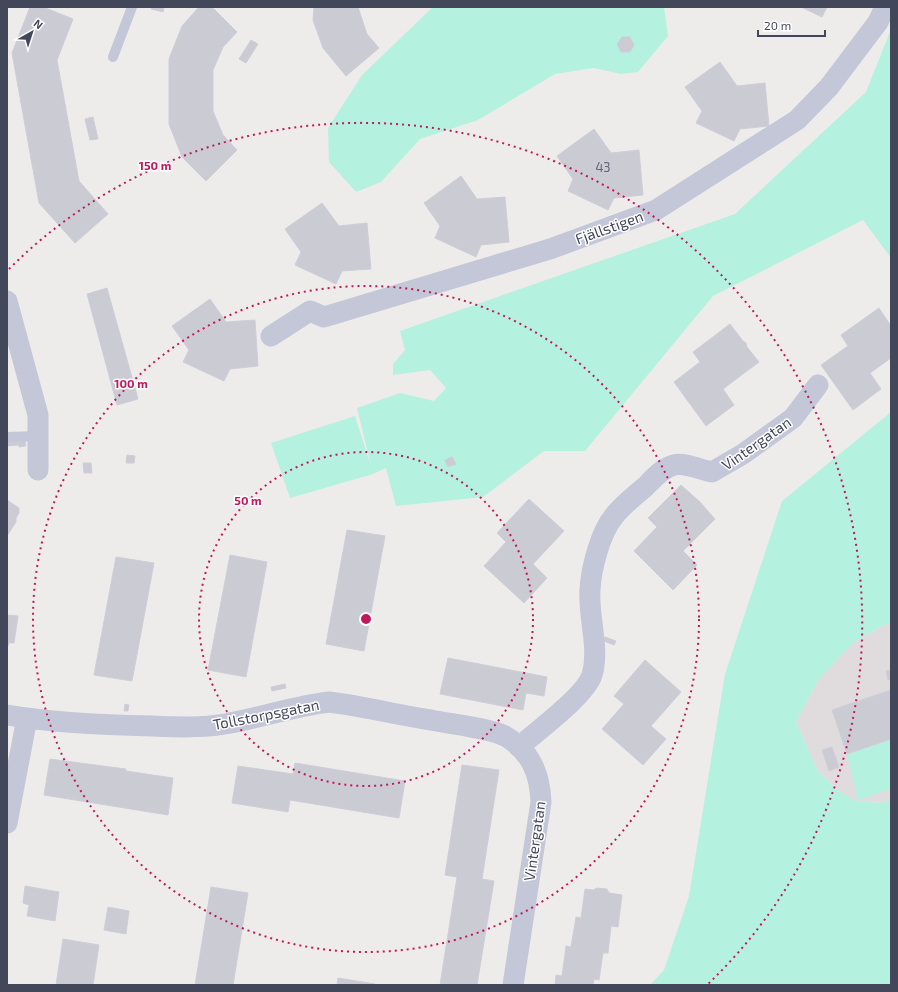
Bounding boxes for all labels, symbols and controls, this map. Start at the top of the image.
north arrow [12,12,52,52]
scale bar [758,12,825,38]
text: N [31,16,46,31]
text: 20 m [764,18,791,32]
text: 150 m [139,158,171,172]
house number: 43 [595,159,611,175]
street label: Fjällstigen [573,206,646,249]
text: 100 m [114,376,148,390]
street label: Vintergatan [718,413,794,473]
text: 50 m [234,493,262,507]
centre of rings [359,612,373,626]
street label: Tollstorpsgatan [211,695,321,733]
street label: Vintergatan [519,800,549,882]

